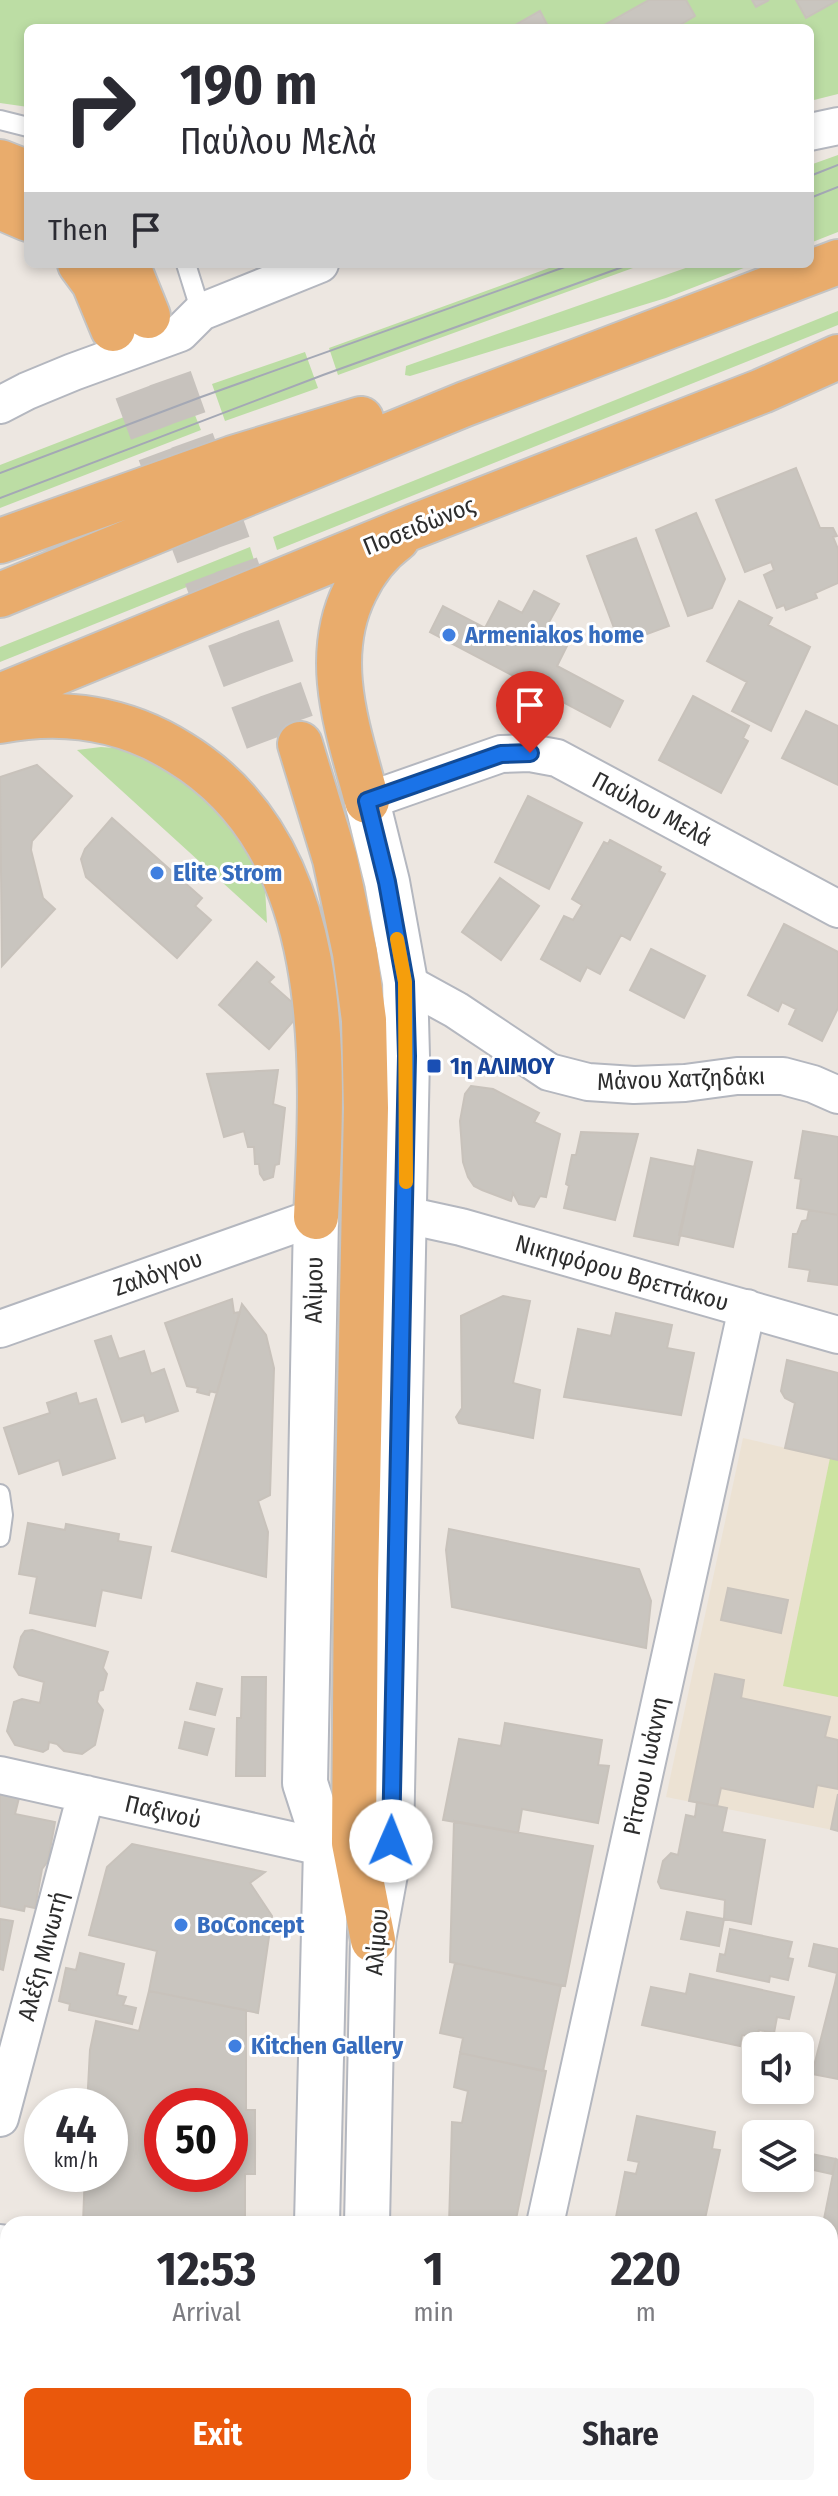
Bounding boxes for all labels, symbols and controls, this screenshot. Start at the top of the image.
text: 190 m [180,52,318,119]
icon: right [48,56,152,160]
text: Παύλου Μελά [180,120,377,164]
icon: arrive [124,208,168,252]
text: Then [48,212,108,248]
street label: Ποσειδώνος [359,491,479,561]
place label: Armeniakos home [464,621,644,649]
marker: Armeniakos home [440,626,458,644]
pin [496,671,564,753]
icon: arrive [508,683,552,727]
street label: Παύλου Μελά [587,766,717,852]
place label: Elite Strom [173,859,282,887]
marker: Elite Strom [148,864,166,882]
place label: 1η ΑΛΙΜΟΥ [450,1052,556,1080]
marker: 1η ΑΛΙΜΟΥ [425,1057,443,1075]
street label: Μάνου Χατζηδάκι [597,1062,765,1096]
street label: Νικηφόρου Βρεττάκου [512,1229,732,1317]
street label: Ζαλόγγου [110,1244,206,1302]
street label: Αλίμου [299,1256,329,1324]
street label: Ρίτσου Ιωάννη [618,1694,674,1838]
street label: Παξινού [122,1790,204,1834]
position arrow [349,1799,433,1883]
street label: Αλέξη Μινωτή [12,1888,74,2024]
street label: Αλίμου [360,1907,394,1977]
place label: BoConcept [197,1911,305,1939]
marker: BoConcept [172,1916,190,1934]
place label: Kitchen Gallery [251,2032,404,2060]
map controls [742,2032,814,2192]
button: sound [742,2032,814,2104]
marker: Kitchen Gallery [226,2037,244,2055]
speed limit sign: 50 [144,2088,248,2192]
text: 44 [55,2106,97,2154]
button: layers [742,2120,814,2192]
text: km/h [54,2148,98,2172]
text: 12:53 [157,2240,257,2298]
text: 1 [423,2240,444,2298]
text: 220 [610,2240,681,2298]
text: Arrival [172,2297,241,2328]
text: min [413,2297,454,2328]
text: m [636,2297,656,2328]
button: Exit [24,2388,411,2480]
button: Share [427,2388,814,2480]

